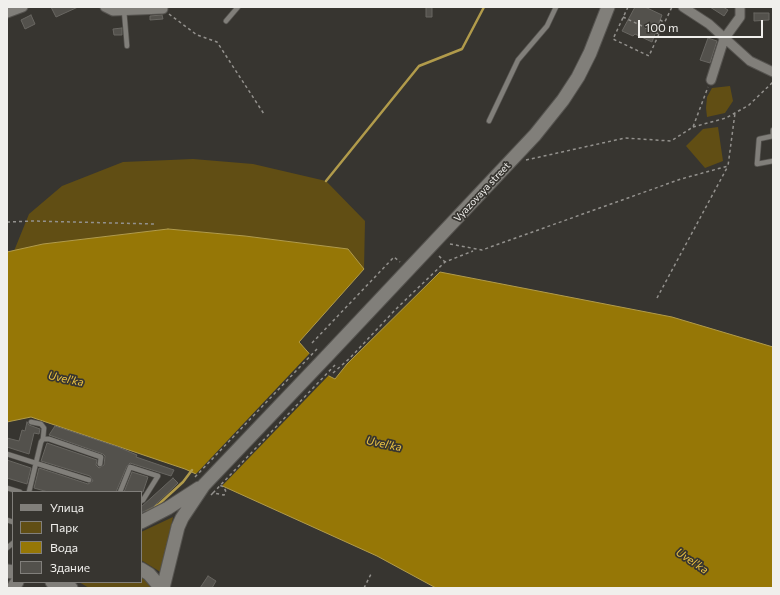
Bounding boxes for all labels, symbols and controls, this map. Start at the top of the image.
scale bar [640,12,765,38]
text: 100 m [645,20,679,34]
street label: Vyazovaya street [451,160,513,224]
water label: Uvel'ka [47,369,85,389]
water label: Uvel'ka [365,434,403,454]
legend [12,491,142,583]
text: Улица [50,500,84,514]
text: Парк [50,520,79,534]
text: Вода [50,540,78,554]
water label: Uvel'ka [673,545,711,577]
text: Здание [50,560,90,574]

